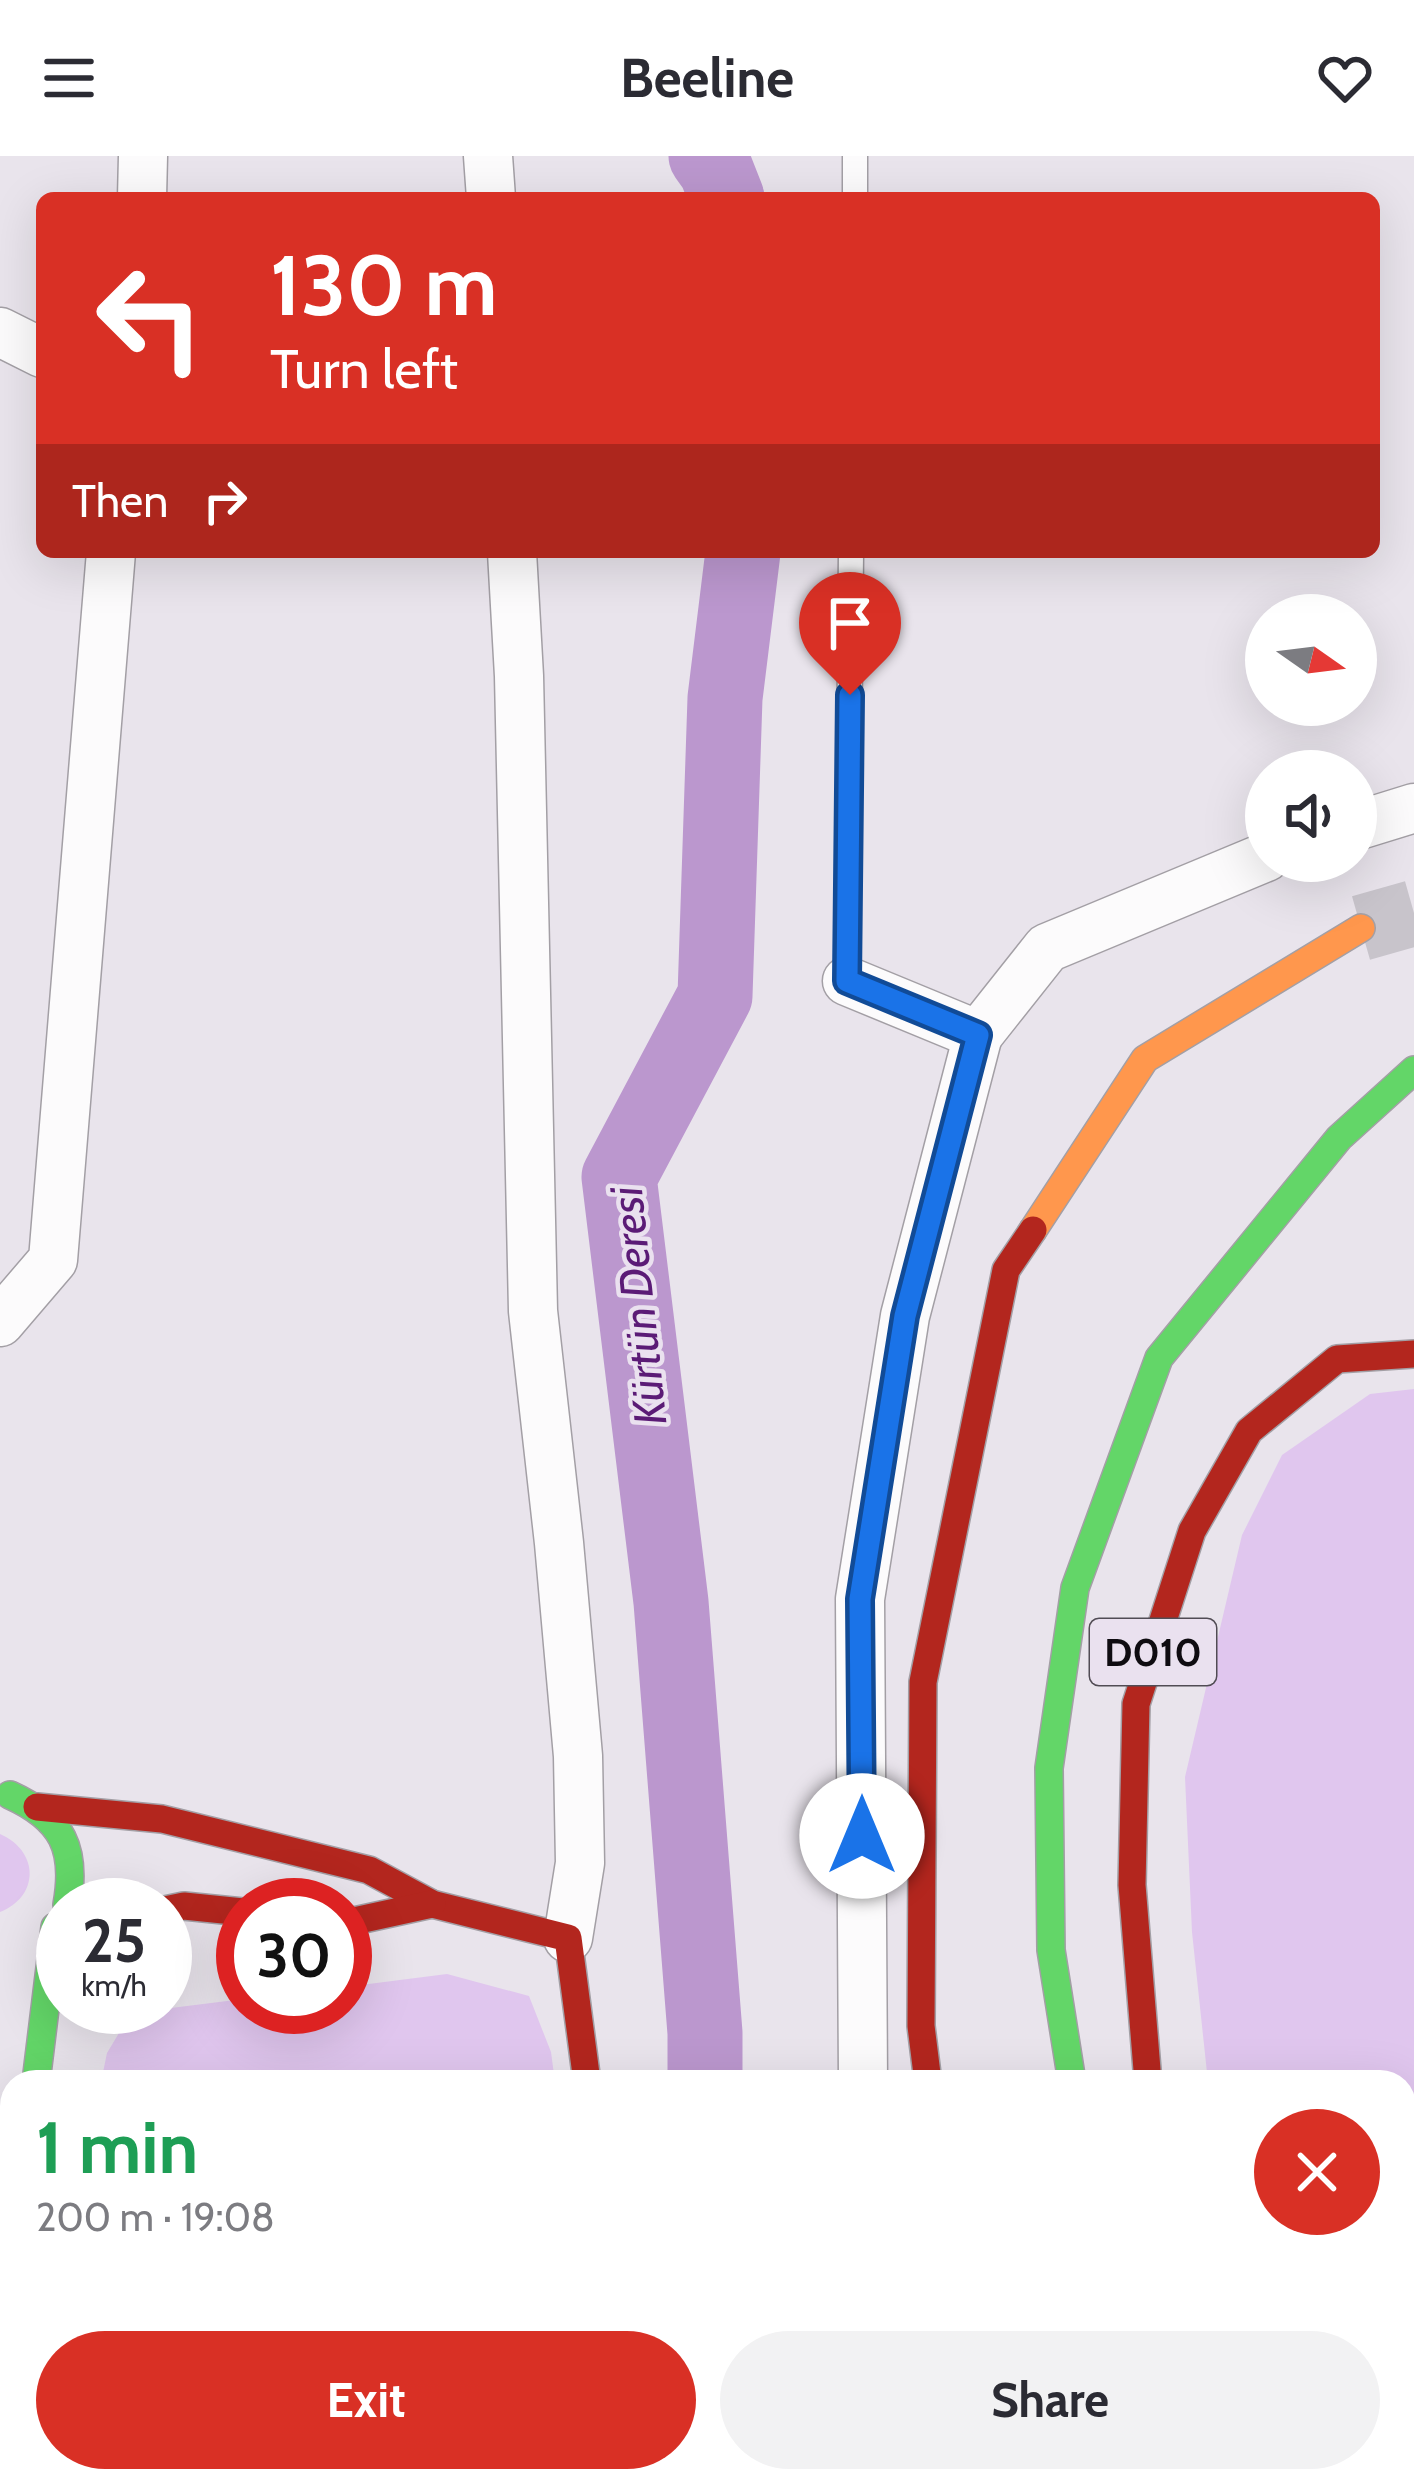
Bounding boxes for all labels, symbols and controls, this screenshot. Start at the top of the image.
icon: menu [36,45,102,111]
text: Beeline [620,45,794,111]
icon: heart [1312,45,1378,111]
text: 130 m [270,234,497,336]
icon: left [72,240,228,396]
text: Turn left [270,336,458,402]
icon: right [192,468,258,534]
text: Then [72,474,168,528]
pin [799,572,901,695]
icon: arrive [817,590,883,656]
north arrow [1245,594,1377,726]
map controls [1245,594,1377,882]
button: sound [1245,750,1377,882]
water label: Kürtün Deresi [598,1183,677,1428]
road number: D010 [1090,1619,1216,1685]
position arrow [799,1773,925,1899]
speed limit sign: 30 [216,1878,372,2034]
text: 25 [82,1904,146,1977]
text: km/h [81,1967,147,2004]
text: 1 min [36,2104,198,2191]
button: close [1254,2109,1380,2235]
text: 200 m · 19:08 [36,2193,275,2241]
button: Exit [36,2331,696,2469]
button: Share [720,2331,1380,2469]

